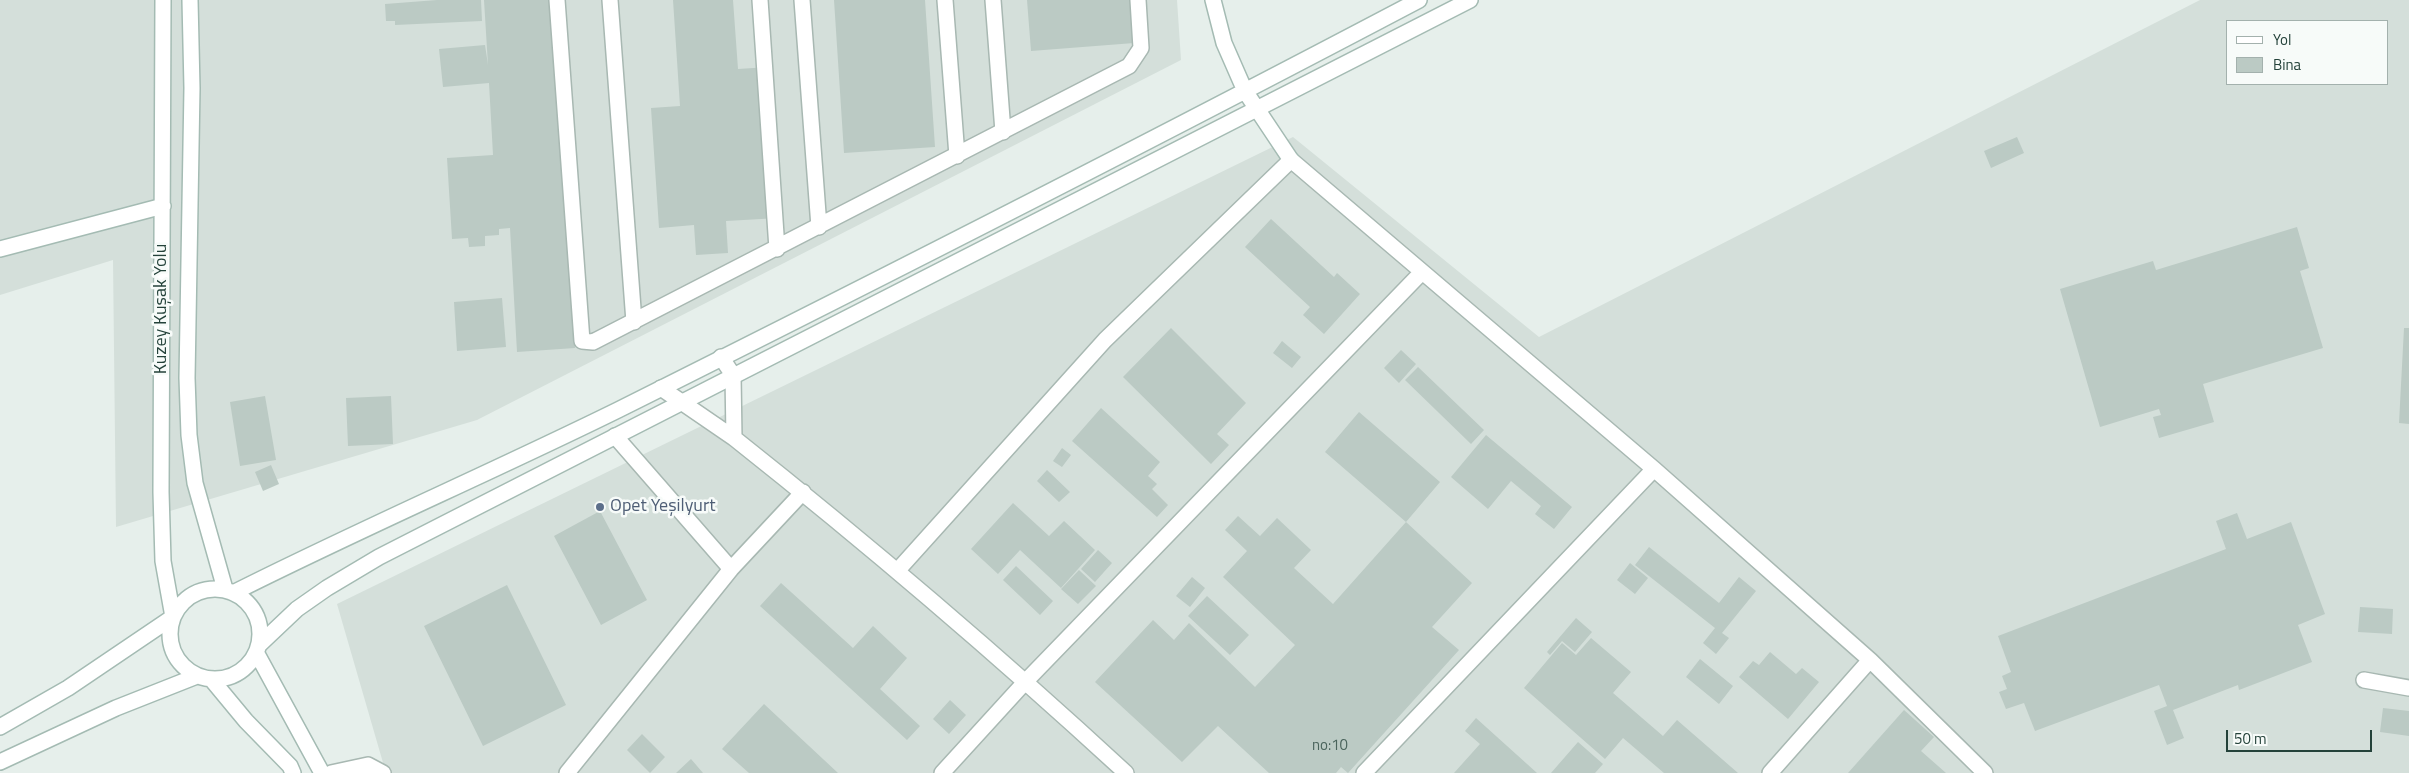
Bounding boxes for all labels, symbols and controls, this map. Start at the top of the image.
legend [2226,20,2389,85]
text: Yol [2273,28,2291,51]
text: Bina [2273,53,2301,76]
street label: Kuzey Kuşak Yolu [151,244,173,374]
place label: Opet Yeşilyurt [610,496,715,518]
marker: Opet Yeşilyurt [594,501,606,513]
scale bar [2229,720,2375,752]
text: 50 m [2234,727,2267,750]
house number: no:10 [1312,737,1348,755]

